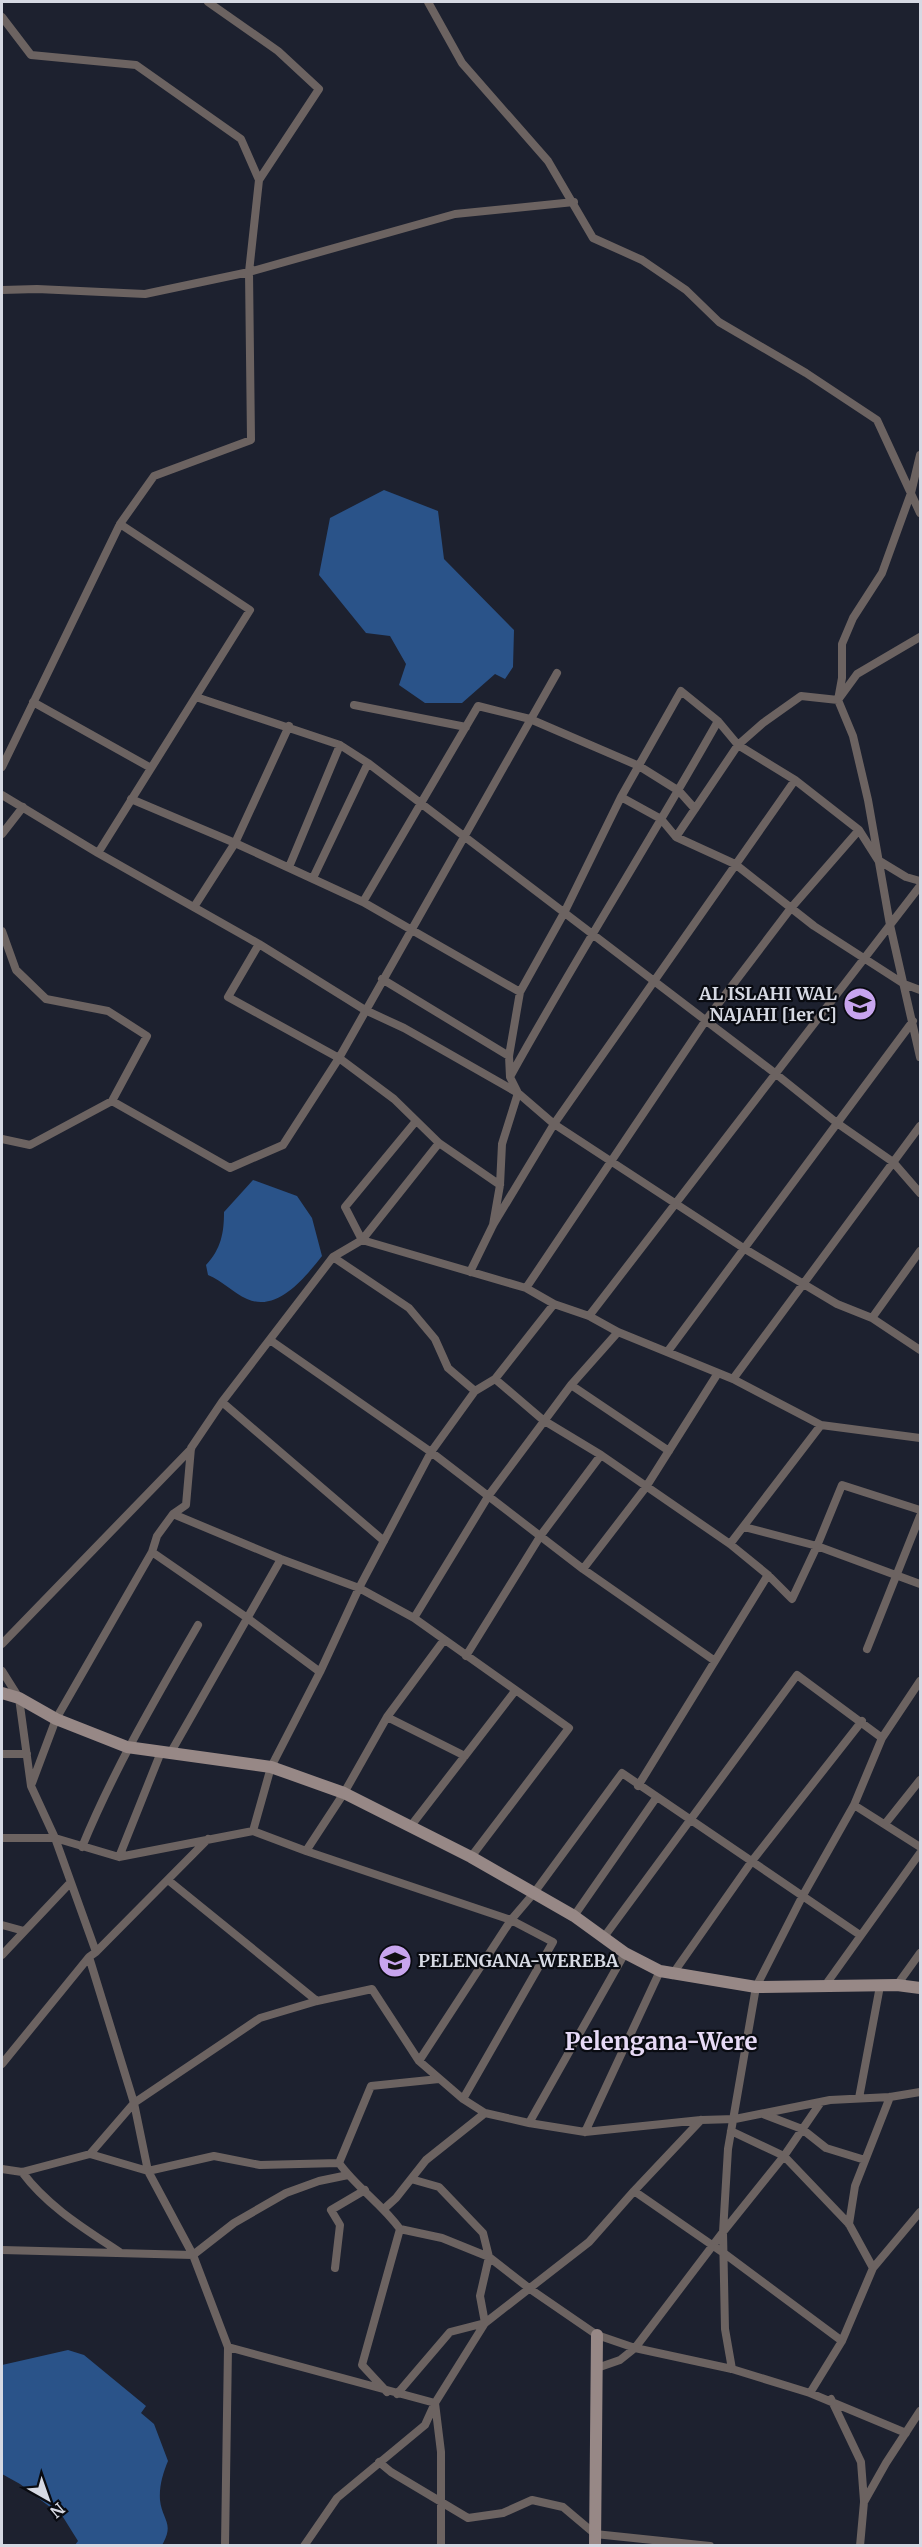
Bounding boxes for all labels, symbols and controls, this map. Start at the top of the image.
place label: AL ISLAHI WAL NAJAHI [1er C] [698,982,838,1026]
school or university icon: AL ISLAHI WAL NAJAHI [1er C] [842,986,878,1022]
school or university icon: PELENGANA-WEREBA [377,1943,413,1979]
place label: PELENGANA-WEREBA [418,1949,619,1972]
district label: Pelengana-Were [565,2026,758,2057]
north arrow [18,2469,78,2529]
text: N [46,2499,69,2522]

